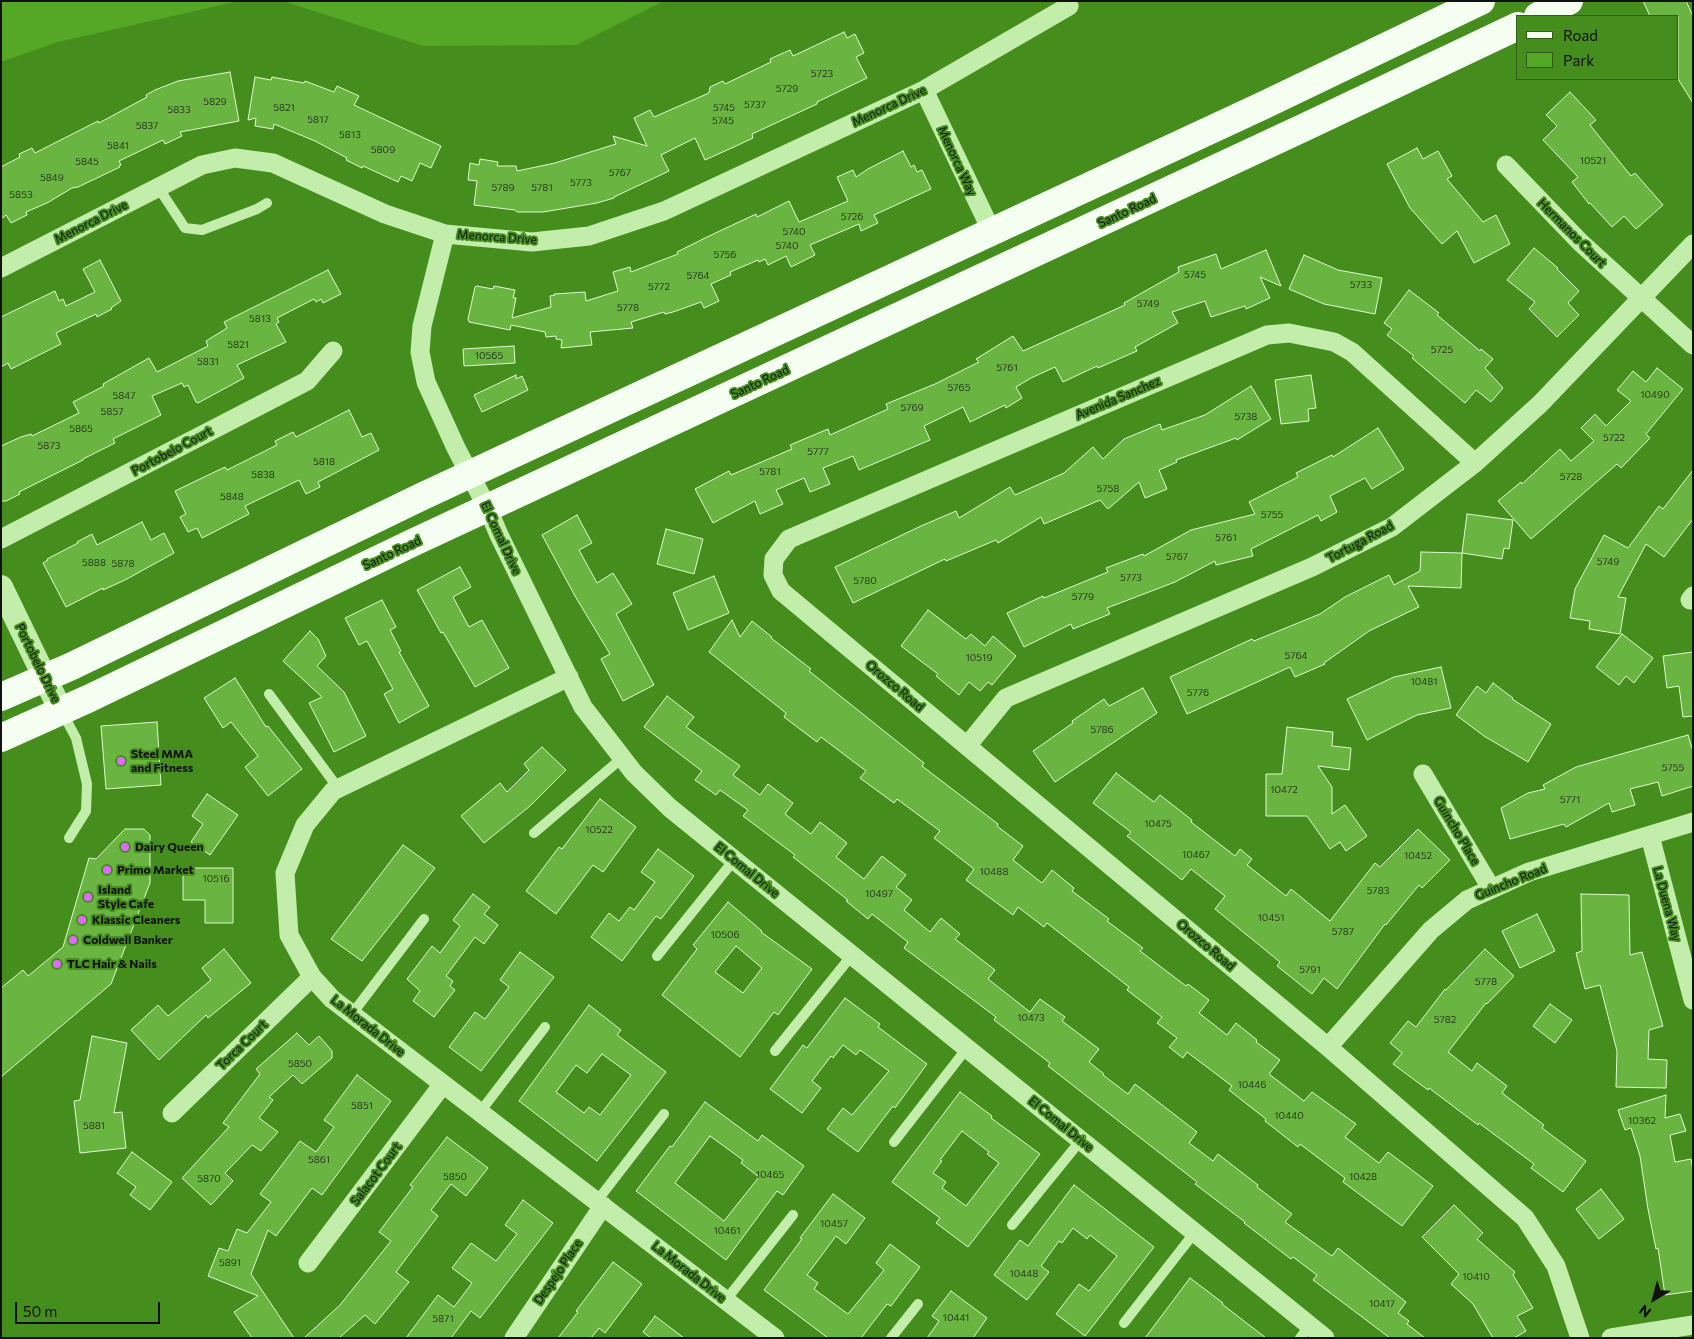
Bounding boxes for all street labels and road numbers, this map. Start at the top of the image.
street label: Menorca Drive [850,83,928,129]
street label: Menorca Way [935,124,979,198]
street label: Santo Road [1096,191,1158,231]
street label: Hermanos Court [1535,196,1609,270]
street label: Menorca Drive [52,197,130,247]
street label: Menorca Drive [457,227,537,247]
street label: Santo Road [729,362,791,402]
street label: Avenida Sanchez [1073,374,1163,422]
street label: Portobelo Court [129,424,215,478]
street label: El Comal Drive [478,499,524,577]
street label: Tortuga Road [1324,518,1396,566]
street label: Santo Road [361,533,423,573]
street label: Portobelo Drive [13,621,63,705]
street label: Orozco Road [863,658,927,714]
street label: Guincho Place [1431,794,1483,868]
street label: El Comal Drive [712,840,782,900]
street label: Guincho Road [1473,861,1549,903]
street label: La Duena Way [1650,865,1684,943]
street label: Orozco Road [1174,917,1238,973]
street label: La Morada Drive [328,993,408,1059]
street label: Torca Court [214,1017,270,1073]
street label: El Comal Drive [1026,1094,1096,1154]
street label: Salacot Court [348,1140,404,1208]
street label: Despejo Place [531,1237,585,1307]
street label: La Morada Drive [649,1239,729,1305]

